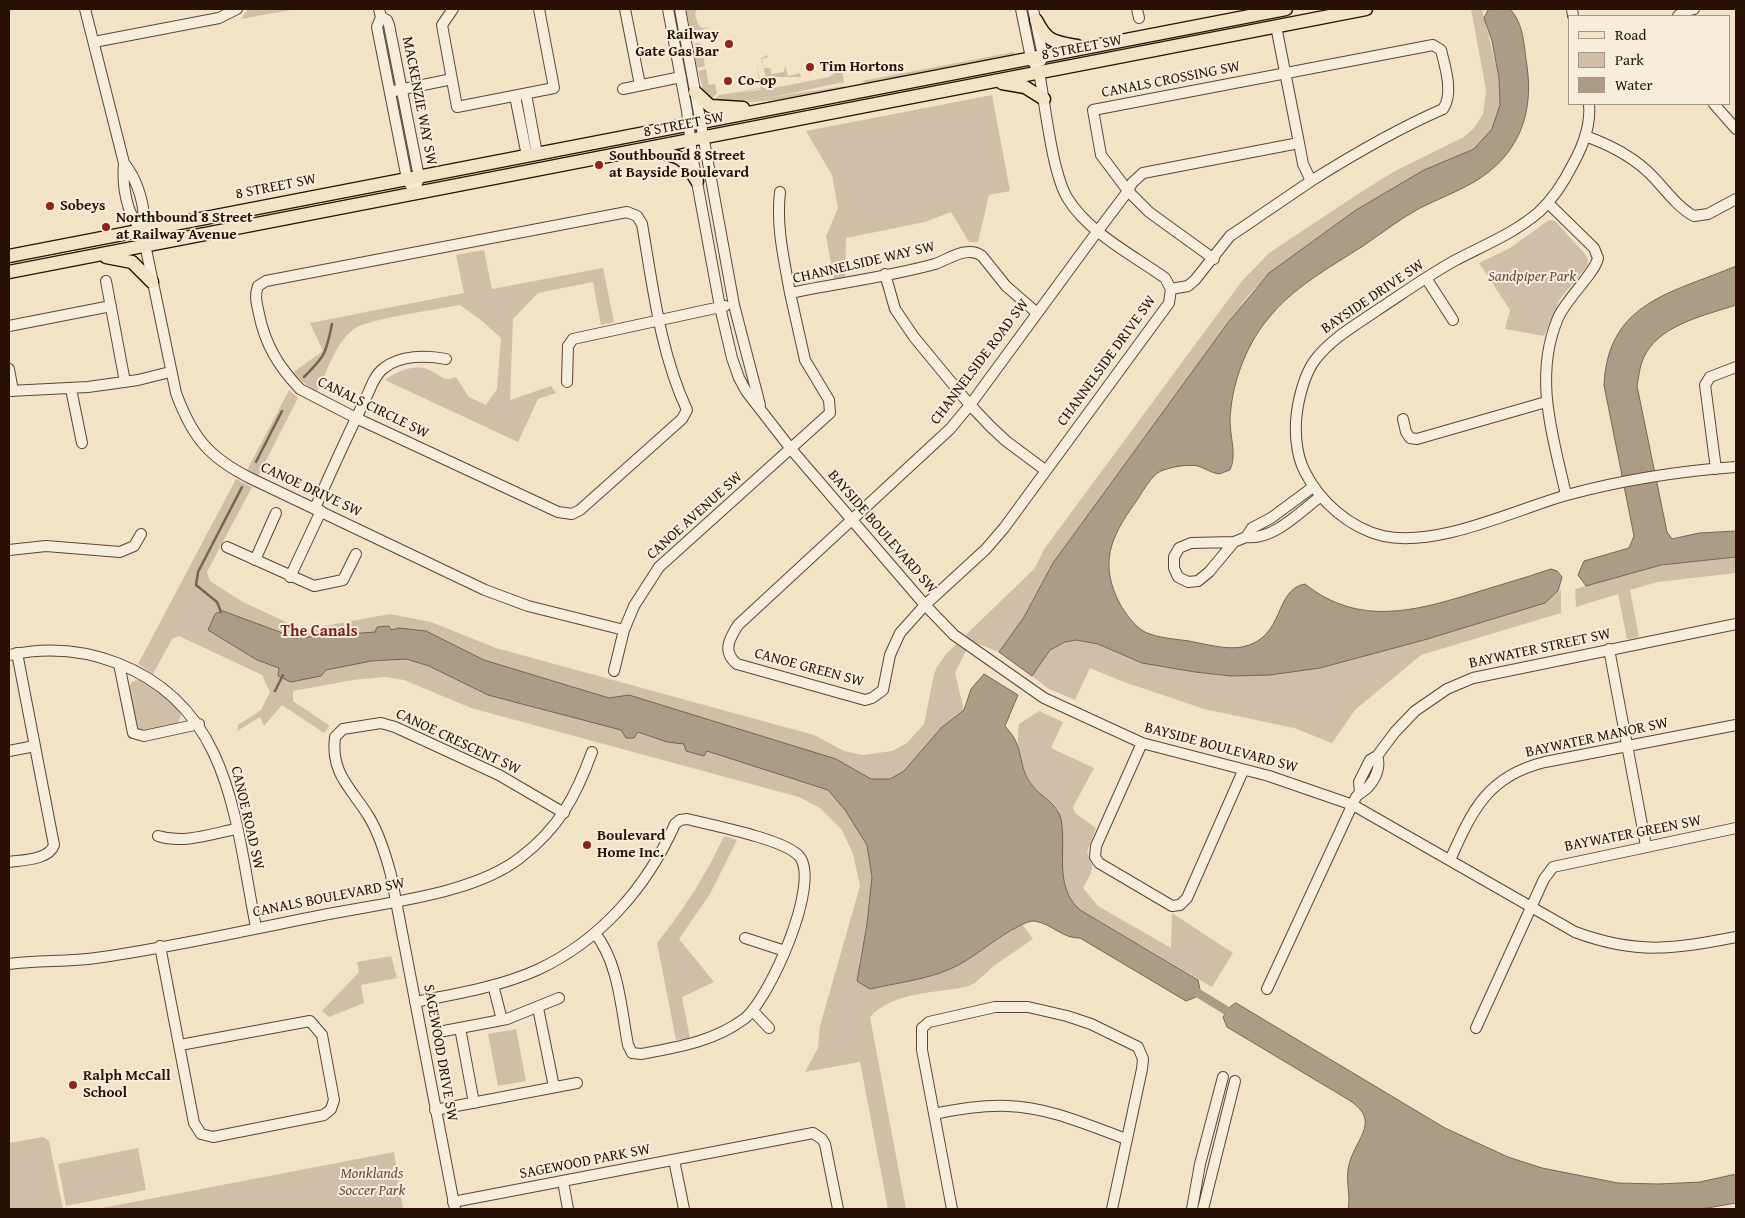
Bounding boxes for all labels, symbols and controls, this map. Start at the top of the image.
legend [1568,15,1730,105]
text: Road [1615,24,1646,45]
place label: Railway Gate Gas Bar [635,26,719,61]
street label: 8 STREET SW [1040,31,1124,65]
street label: MACKENZIE WAY SW [398,35,440,167]
marker: Railway Gate Gas Bar [723,38,735,50]
text: Park [1615,49,1644,70]
place label: Tim Hortons [820,58,904,76]
street label: CANALS CROSSING SW [1100,58,1242,102]
marker: Tim Hortons [804,61,816,73]
place label: Co-op [738,72,776,90]
text: Water [1615,74,1653,95]
marker: Co-op [722,75,734,87]
street label: 8 STREET SW [642,108,726,142]
place label: Southbound 8 Street at Bayside Boulevard [609,147,749,182]
marker: Southbound 8 Street at Bayside Boulevard [593,159,605,171]
street label: 8 STREET SW [234,170,318,204]
place label: Sobeys [60,197,106,215]
marker: Sobeys [44,200,56,212]
place label: Northbound 8 Street at Railway Avenue [116,209,253,244]
marker: Northbound 8 Street at Railway Avenue [100,221,112,233]
street label: CHANNELSIDE WAY SW [791,238,937,288]
street label: BAYSIDE DRIVE SW [1318,256,1428,338]
park label: Sandpiper Park [1488,268,1576,286]
street label: CHANNELSIDE DRIVE SW [1054,292,1160,430]
street label: CHANNELSIDE ROAD SW [927,296,1033,428]
street label: CANALS CIRCLE SW [314,373,432,443]
street label: CANOE DRIVE SW [257,459,365,521]
street label: BAYSIDE BOULEVARD SW [823,467,941,597]
street label: CANOE AVENUE SW [643,468,747,564]
district label: The Canals [280,622,358,642]
street label: BAYWATER STREET SW [1467,625,1613,673]
street label: CANOE GREEN SW [752,645,866,691]
street label: CANOE CRESCENT SW [393,705,523,779]
street label: BAYWATER MANOR SW [1524,714,1670,762]
street label: BAYSIDE BOULEVARD SW [1142,719,1300,777]
street label: CANOE ROAD SW [226,765,268,871]
street label: BAYWATER GREEN SW [1563,812,1703,856]
place label: Boulevard Home Inc. [597,827,665,862]
marker: Boulevard Home Inc. [581,839,593,851]
street label: CANALS BOULEVARD SW [251,874,407,922]
street label: SAGEWOOD DRIVE SW [419,983,461,1123]
place label: Ralph McCall School [83,1067,171,1102]
marker: Ralph McCall School [67,1079,79,1091]
street label: SAGEWOOD PARK SW [518,1140,652,1184]
park label: Monklands Soccer Park [339,1165,405,1200]

